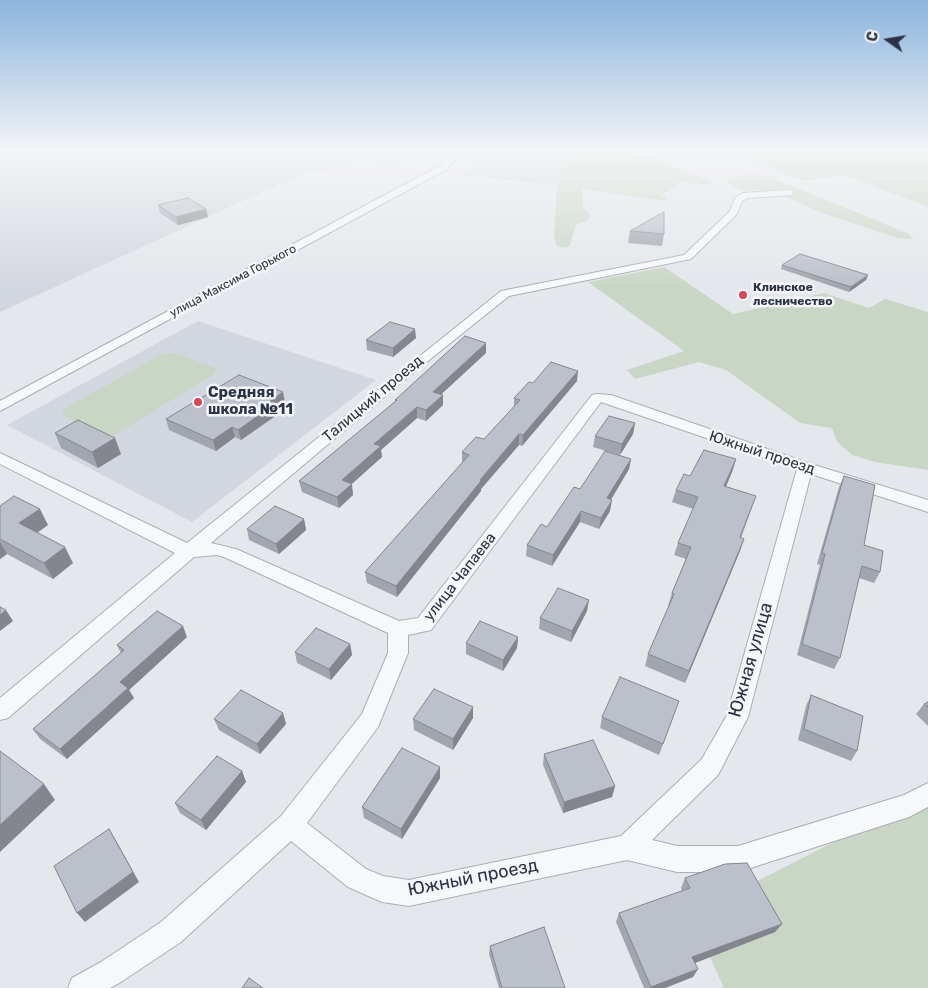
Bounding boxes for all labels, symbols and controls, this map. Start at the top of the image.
north arrow [863,15,913,65]
text: С [864,30,882,43]
street label: улица Максима Горького [167,241,299,321]
place label: Клинское лесничество [753,281,833,309]
marker: Клинское лесничество [737,289,749,301]
street label: Талицкий проезд [319,352,427,446]
place label: Средняя школа №11 [208,384,293,419]
marker: Средняя школа №11 [192,396,204,408]
street label: Южный проезд [707,427,817,479]
street label: улица Чапаева [420,529,500,625]
street label: Южная улица [724,600,778,720]
street label: Южный проезд [406,855,540,901]

